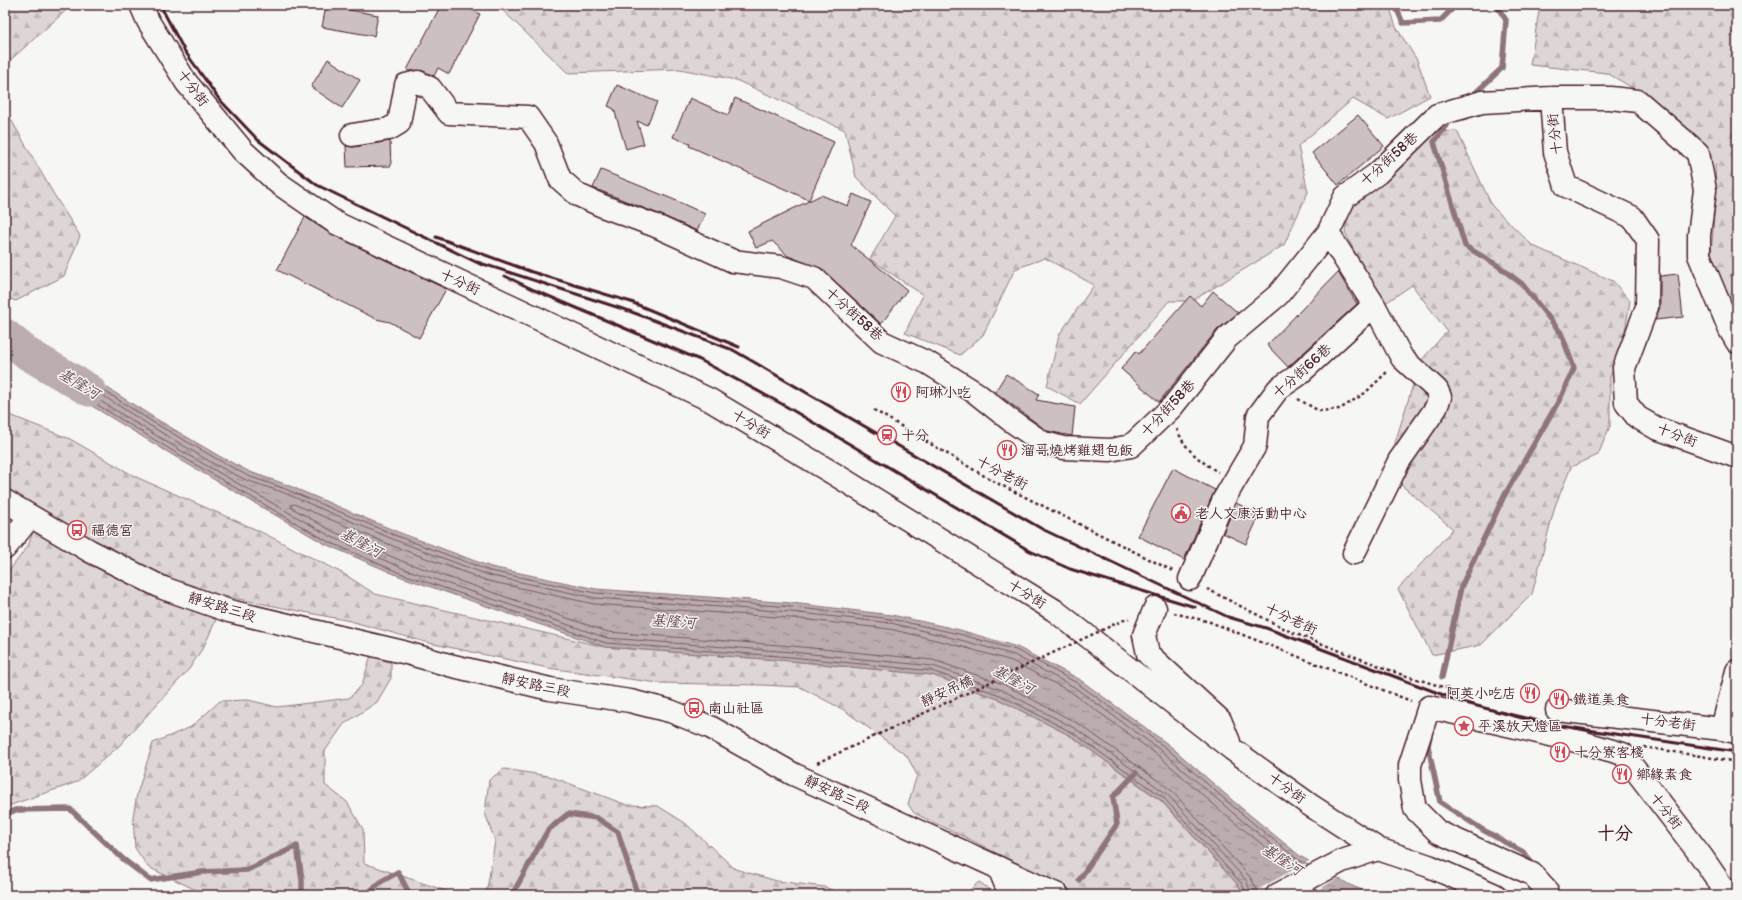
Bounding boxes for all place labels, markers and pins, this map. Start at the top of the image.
restaurant icon: 阿琳小吃 [890,381,912,403]
place label: 阿琳小吃 [915,384,971,401]
station icon: 十分 [876,424,898,446]
place label: 十分 [901,427,929,444]
restaurant icon: 溜哥燒烤雞翅包飯 [996,439,1018,461]
place label: 溜哥燒烤雞翅包飯 [1021,442,1133,459]
public building icon: 老人文康活動中心 [1170,502,1192,524]
place label: 老人文康活動中心 [1195,505,1307,522]
bus stop icon: 福德宮 [66,519,88,541]
place label: 福德宮 [91,522,133,539]
restaurant icon: 阿英小吃店 [1519,682,1541,704]
place label: 阿英小吃店 [1446,685,1516,702]
restaurant icon: 鐵道美食 [1548,688,1570,710]
place label: 鐵道美食 [1573,691,1629,708]
bus stop icon: 南山社區 [683,697,705,719]
place label: 南山社區 [708,700,764,717]
place icon: 平溪放天燈區 [1453,715,1475,737]
place label: 平溪放天燈區 [1478,718,1562,735]
restaurant icon: 十分寮客棧 [1549,741,1571,763]
place label: 十分寮客棧 [1574,744,1644,761]
restaurant icon: 鄉緣素食 [1611,763,1633,785]
place label: 鄉緣素食 [1636,766,1692,783]

